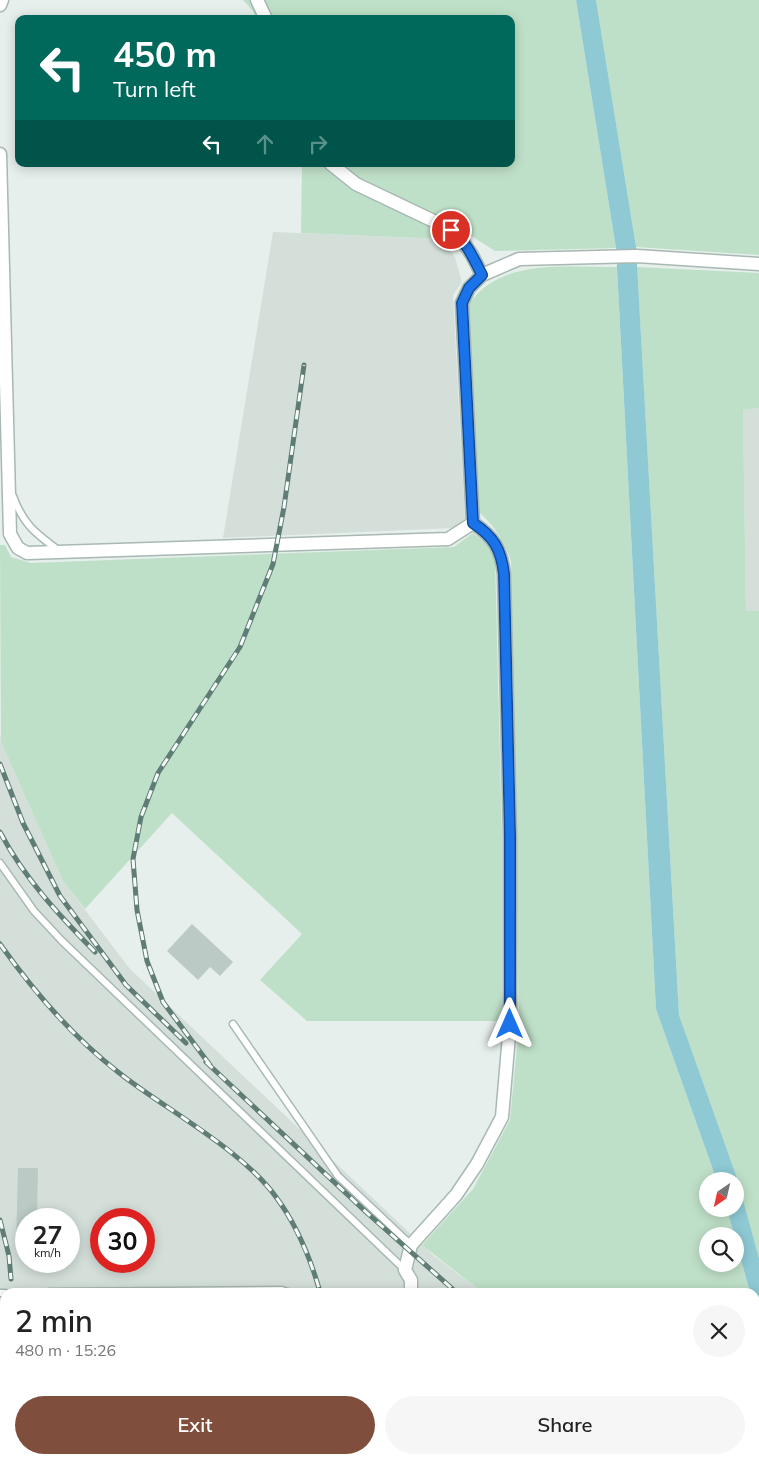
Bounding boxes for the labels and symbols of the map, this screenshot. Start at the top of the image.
pin [430,209,472,251]
position arrow [483,997,535,1049]
north arrow [699,1172,744,1218]
speed limit sign: 30 [90,1208,155,1273]

